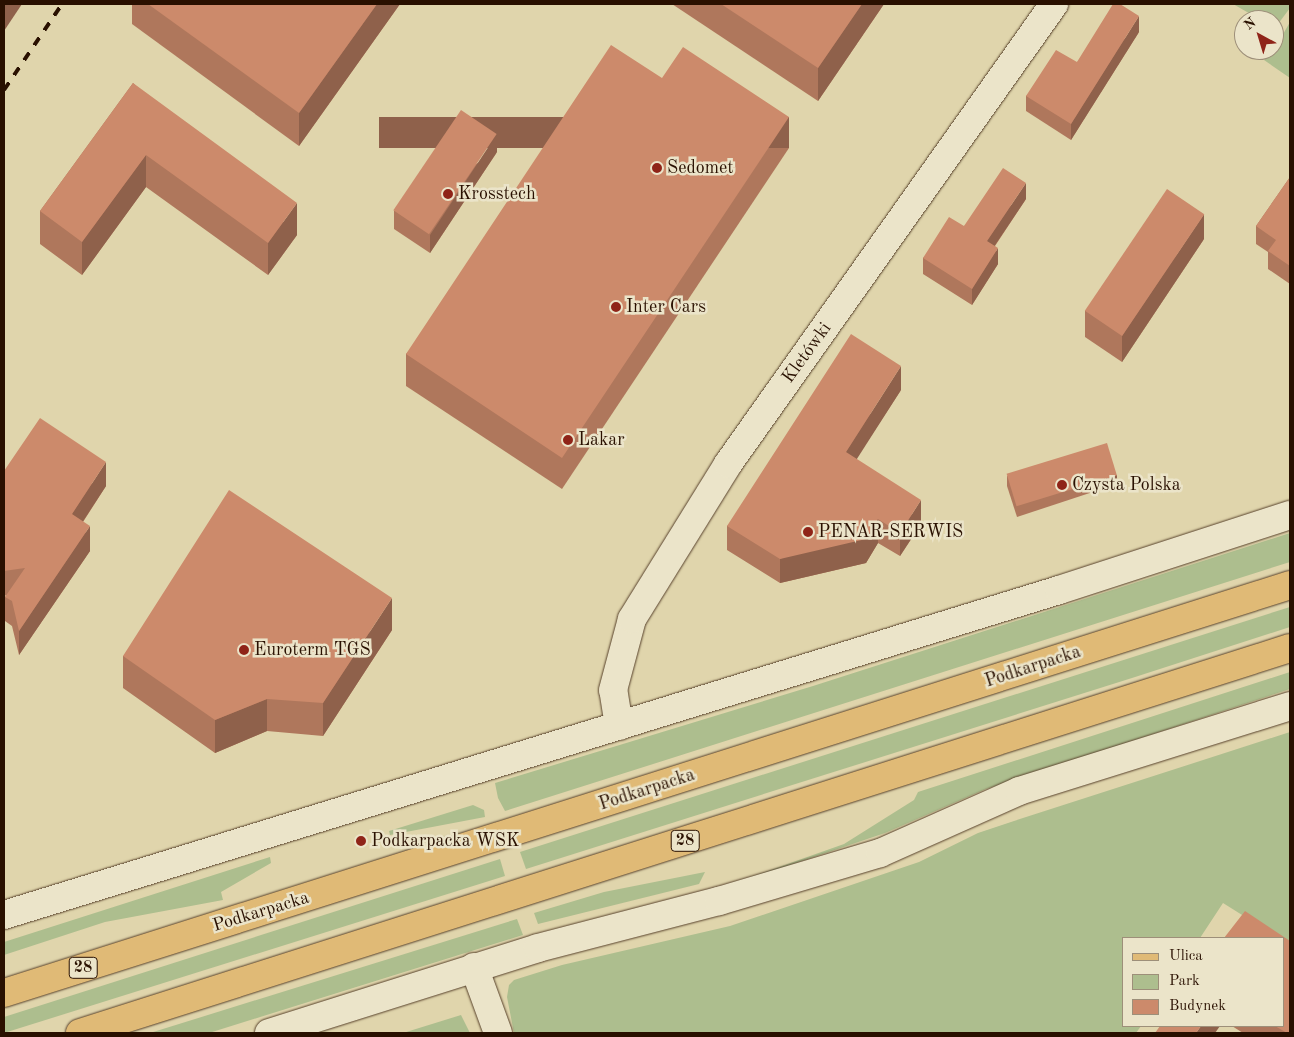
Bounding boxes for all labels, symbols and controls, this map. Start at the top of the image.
north arrow [1234,10,1284,60]
text: N [1242,15,1259,33]
place label: Sedomet [667,157,734,179]
marker: Sedomet [651,162,663,174]
place label: Krosstech [458,183,536,205]
marker: Krosstech [442,188,454,200]
place label: Inter Cars [626,296,706,318]
marker: Inter Cars [610,301,622,313]
street label: Kletówki [778,318,836,388]
place label: Lakar [578,429,625,451]
marker: Lakar [562,434,574,446]
place label: Czysta Polska [1072,474,1181,496]
marker: Czysta Polska [1056,479,1068,491]
place label: PENAR-SERWIS [818,521,963,543]
marker: PENAR-SERWIS [802,526,814,538]
place label: Euroterm TGS [254,639,371,661]
street label: Podkarpacka [982,641,1084,693]
marker: Euroterm TGS [238,644,250,656]
street label: Podkarpacka [596,764,698,816]
road number: 28 [670,828,700,854]
place label: Podkarpacka WSK [371,830,520,852]
marker: Podkarpacka WSK [355,835,367,847]
street label: Podkarpacka [210,887,312,937]
legend [1122,937,1284,1027]
text: Ulica [1169,949,1203,964]
road number: 28 [68,954,98,981]
text: Park [1169,974,1200,989]
text: Budynek [1169,999,1226,1014]

